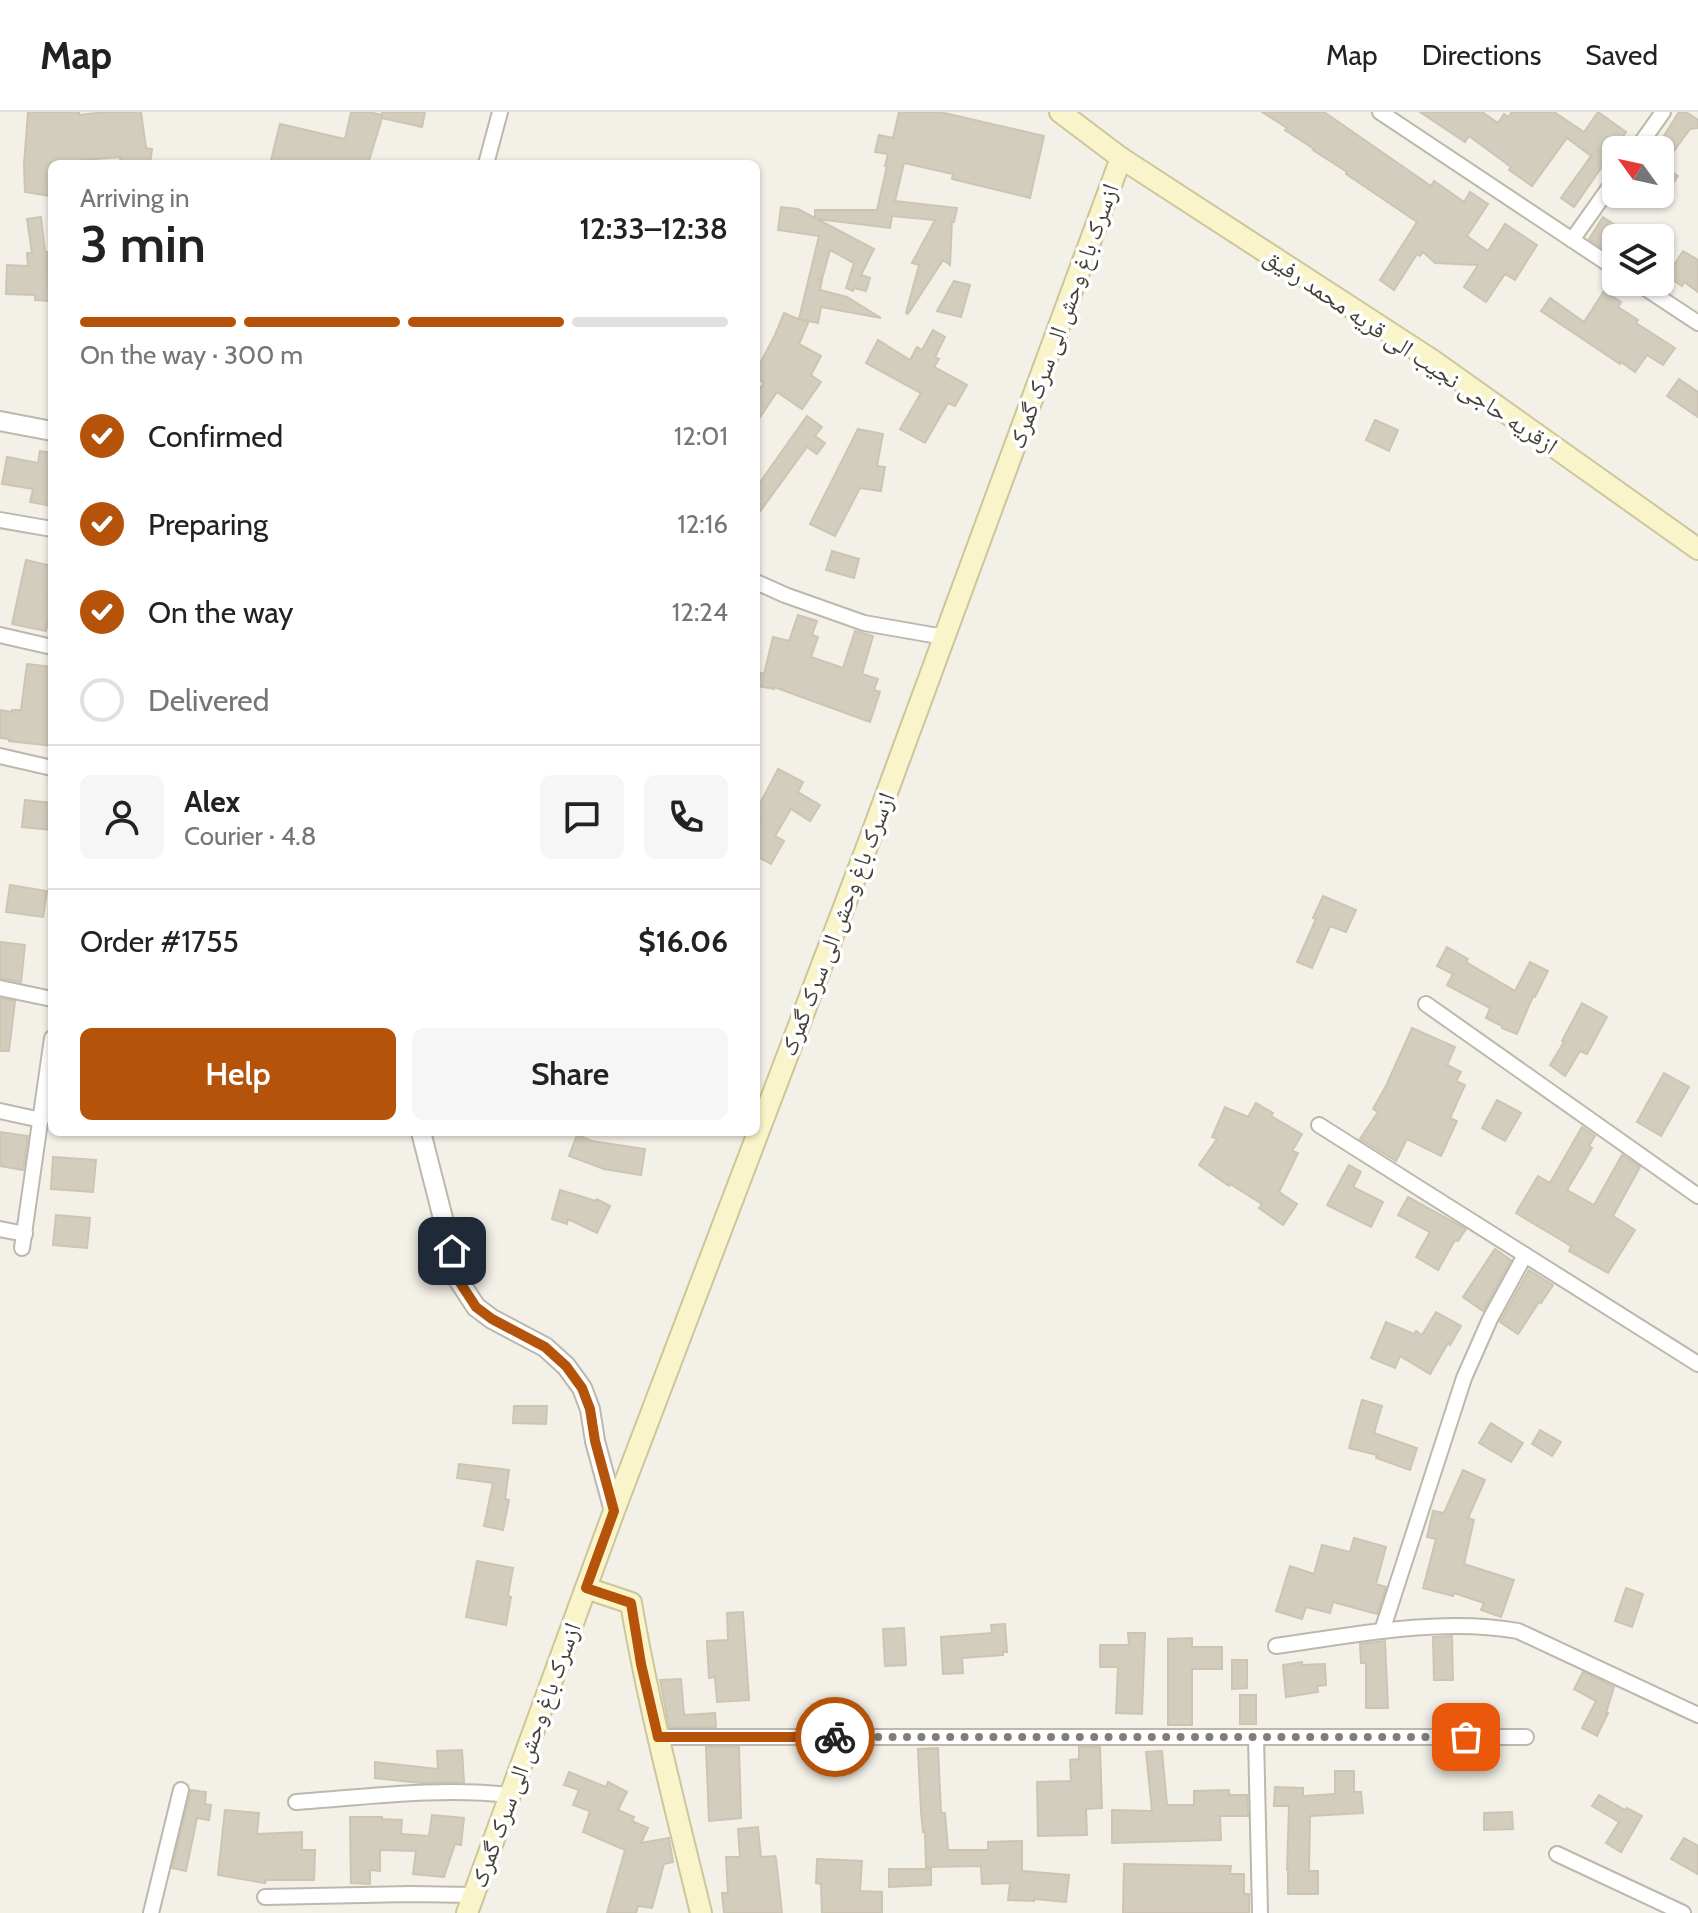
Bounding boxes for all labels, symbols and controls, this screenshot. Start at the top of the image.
text: Map [40,32,112,79]
text: Map [1326,38,1378,72]
text: Directions [1422,38,1541,72]
text: Saved [1585,38,1658,72]
north arrow [1602,136,1674,208]
map controls [1602,136,1674,296]
street label: ازسرک باغ وحش الی سرک گمرک [1002,180,1125,453]
text: Arriving in [80,182,190,214]
text: 12:33–12:38 [579,210,728,247]
text: 3 min [80,212,206,275]
button: layers [1602,224,1674,296]
street label: ازقریه حاجی نجیب الی قریه محمد رفیق [1259,242,1563,460]
text: On the way · 300 m [80,339,303,371]
icon: check [80,414,124,458]
text: Confirmed [148,418,283,455]
text: 12:01 [674,420,728,452]
icon: check [80,502,124,546]
text: Preparing [148,506,268,543]
text: 12:16 [677,508,728,540]
icon: check [80,590,124,634]
text: On the way [148,594,293,631]
text: 12:24 [672,596,728,628]
text: Delivered [148,682,269,719]
button: person [80,775,164,859]
button: chat [540,775,624,859]
button: phone [644,775,728,859]
text: Alex [184,783,240,820]
street label: ازسرک باغ وحش الی سرک گمرک [773,788,902,1060]
text: Courier · 4.8 [184,820,317,852]
text: Order #1755 [80,923,239,960]
text: $16.06 [638,923,728,960]
button: Help [80,1028,396,1120]
button: Share [412,1028,728,1120]
pin [418,1217,486,1285]
icon: home [430,1229,474,1273]
street label: ازسرک باغ وحش الی سرک گمرک [464,1619,587,1892]
courier [795,1697,875,1777]
pin [1432,1703,1500,1771]
icon: bike [813,1715,857,1759]
icon: bag [1444,1715,1488,1759]

